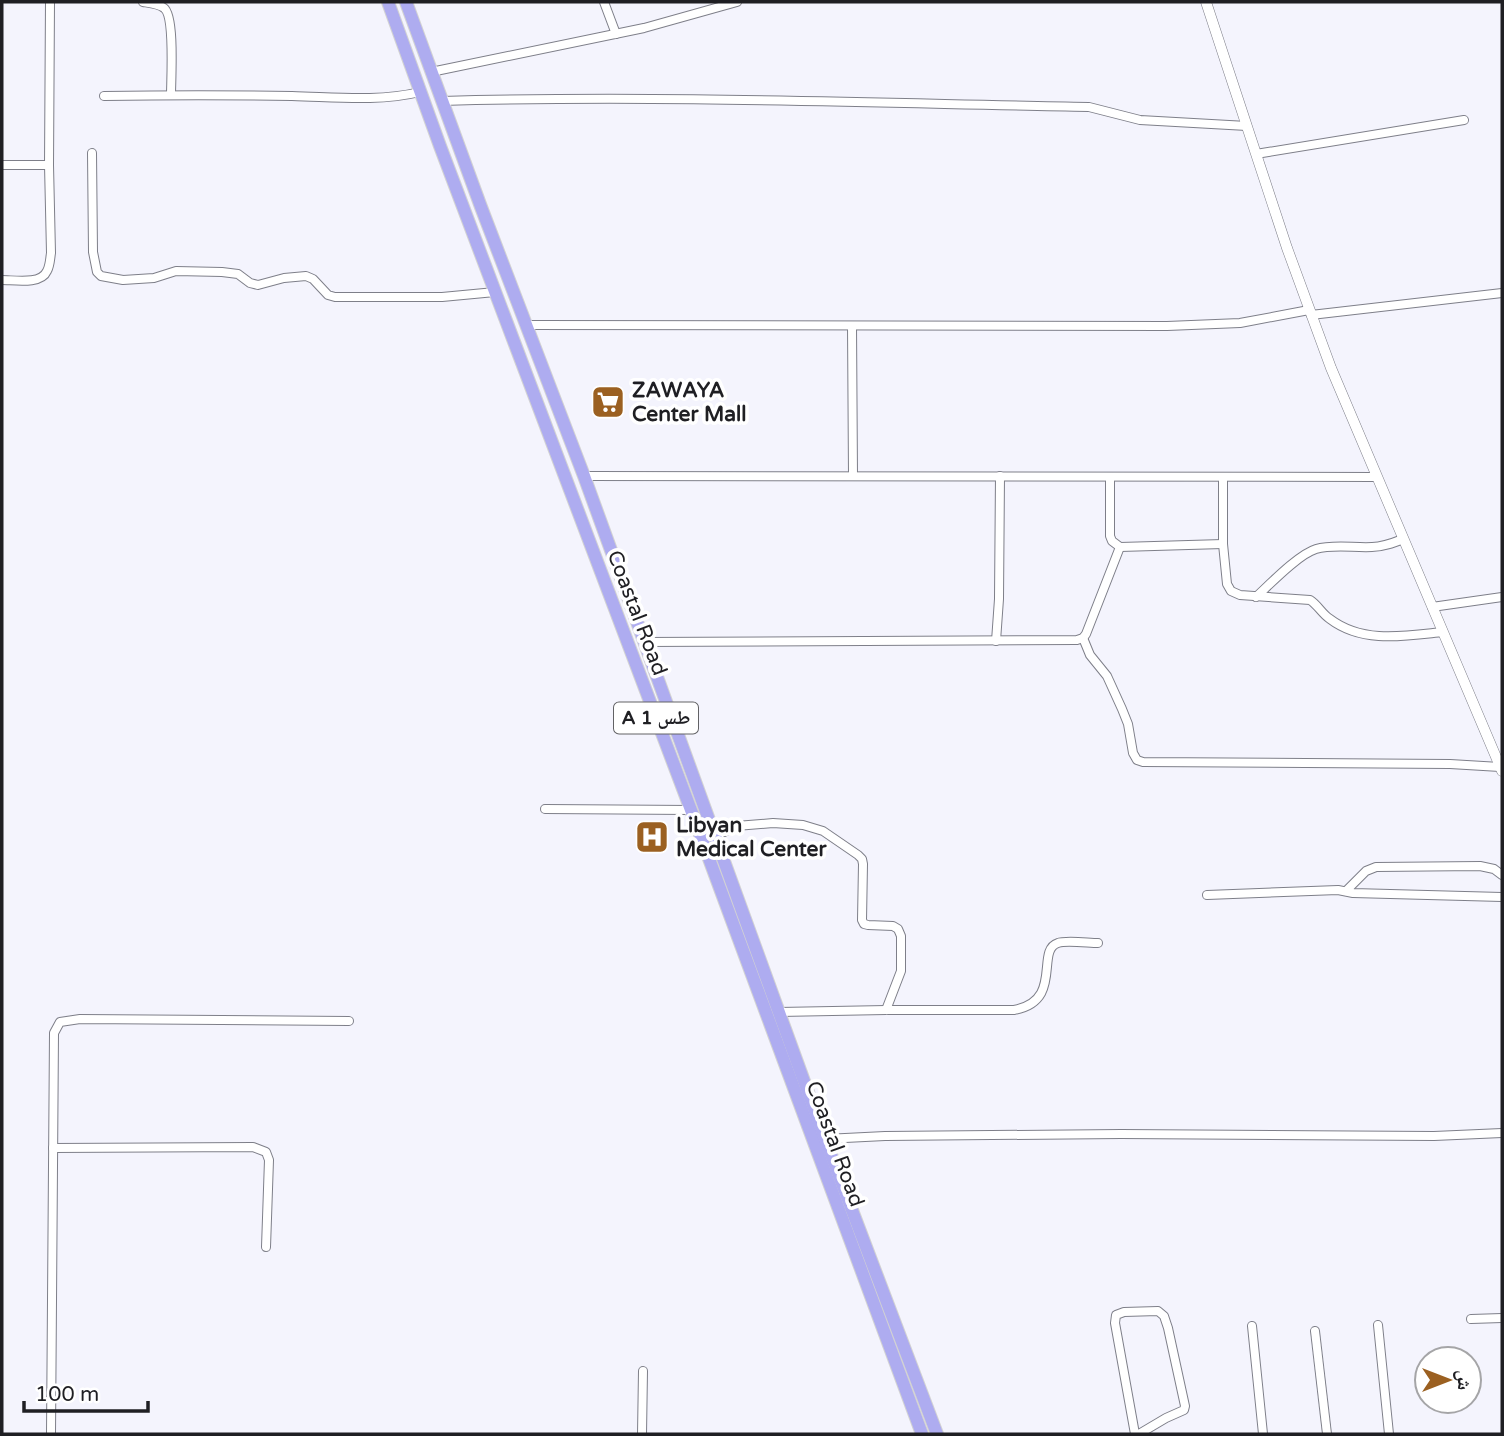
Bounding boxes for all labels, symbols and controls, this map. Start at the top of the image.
place label: ZAWAYA Center Mall [632,378,747,427]
supermarket icon: ZAWAYA Center Mall [589,383,627,421]
street label: Coastal Road [602,547,672,679]
road number: A 1 طس [614,702,698,734]
place label: Libyan Medical Center [676,813,827,862]
hospital icon: Libyan Medical Center [633,818,671,856]
street label: Coastal Road [801,1078,869,1210]
north arrow [1413,1345,1483,1415]
scale bar [24,1370,149,1414]
text: ش [1453,1370,1475,1390]
text: 100 m [35,1382,99,1407]

